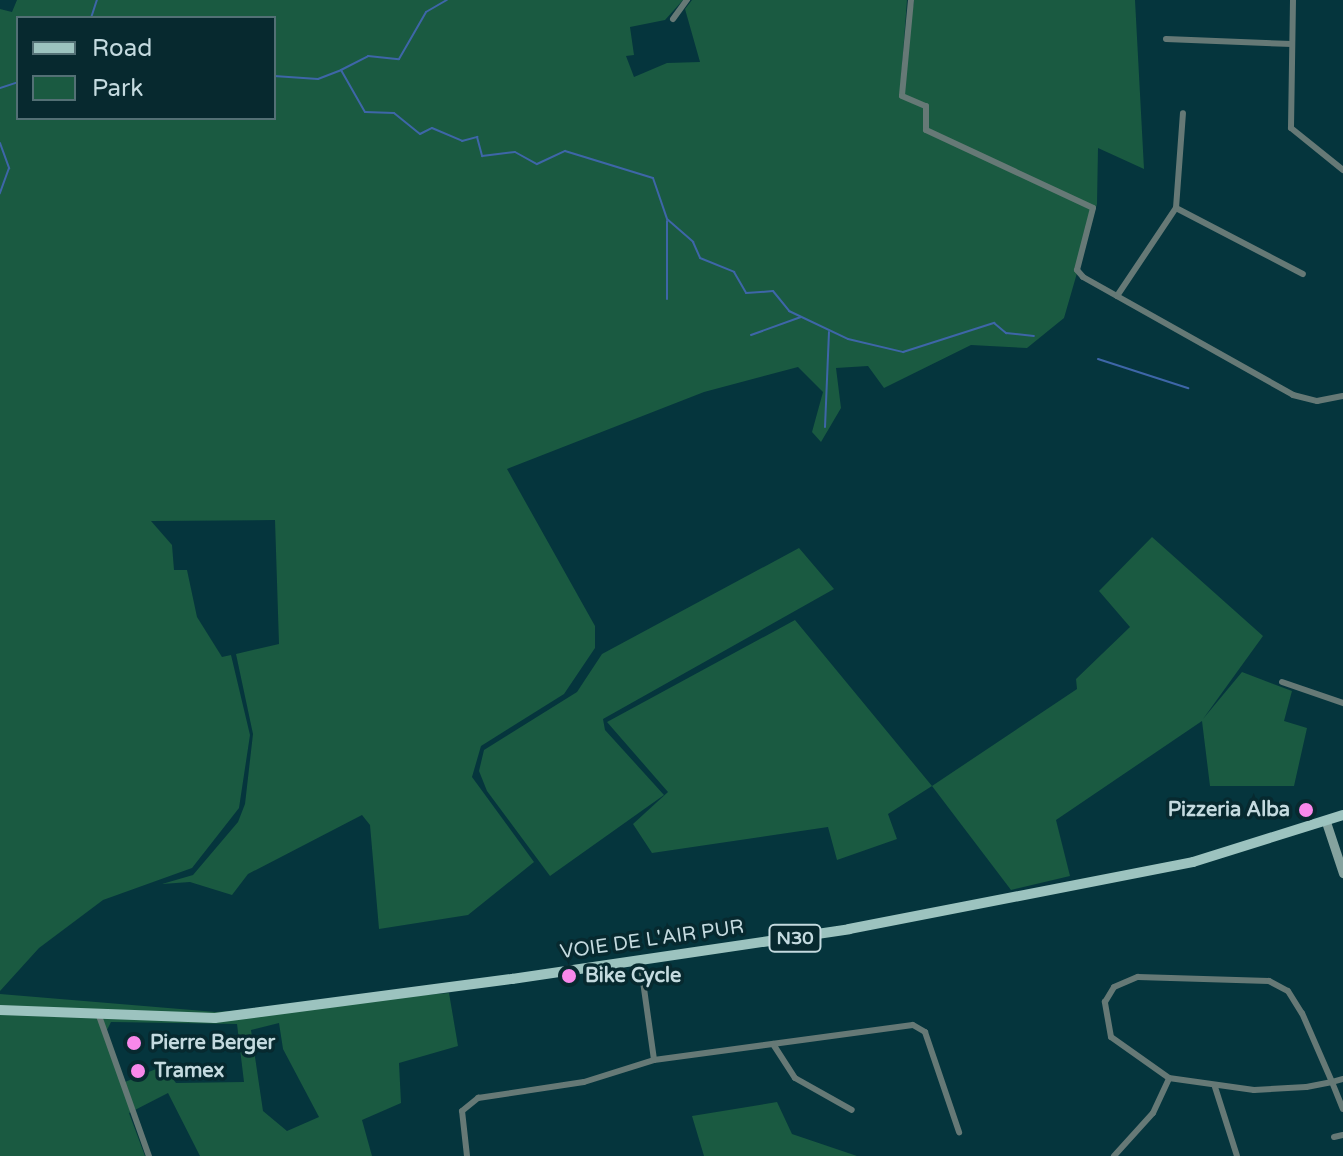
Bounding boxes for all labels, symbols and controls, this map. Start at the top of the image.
legend [16,16,276,120]
text: Road [92,34,152,63]
text: Park [92,74,143,103]
place label: Pizzeria Alba [1168,798,1290,822]
marker: Pizzeria Alba [1297,801,1315,819]
street label: VOIE DE L'AIR PUR [559,915,745,965]
road number: N30 [767,924,823,952]
place label: Bike Cycle [585,964,681,988]
marker: Bike Cycle [560,967,578,985]
place label: Pierre Berger [150,1031,275,1055]
marker: Pierre Berger [125,1034,143,1052]
place label: Tramex [154,1059,224,1083]
marker: Tramex [129,1062,147,1080]

